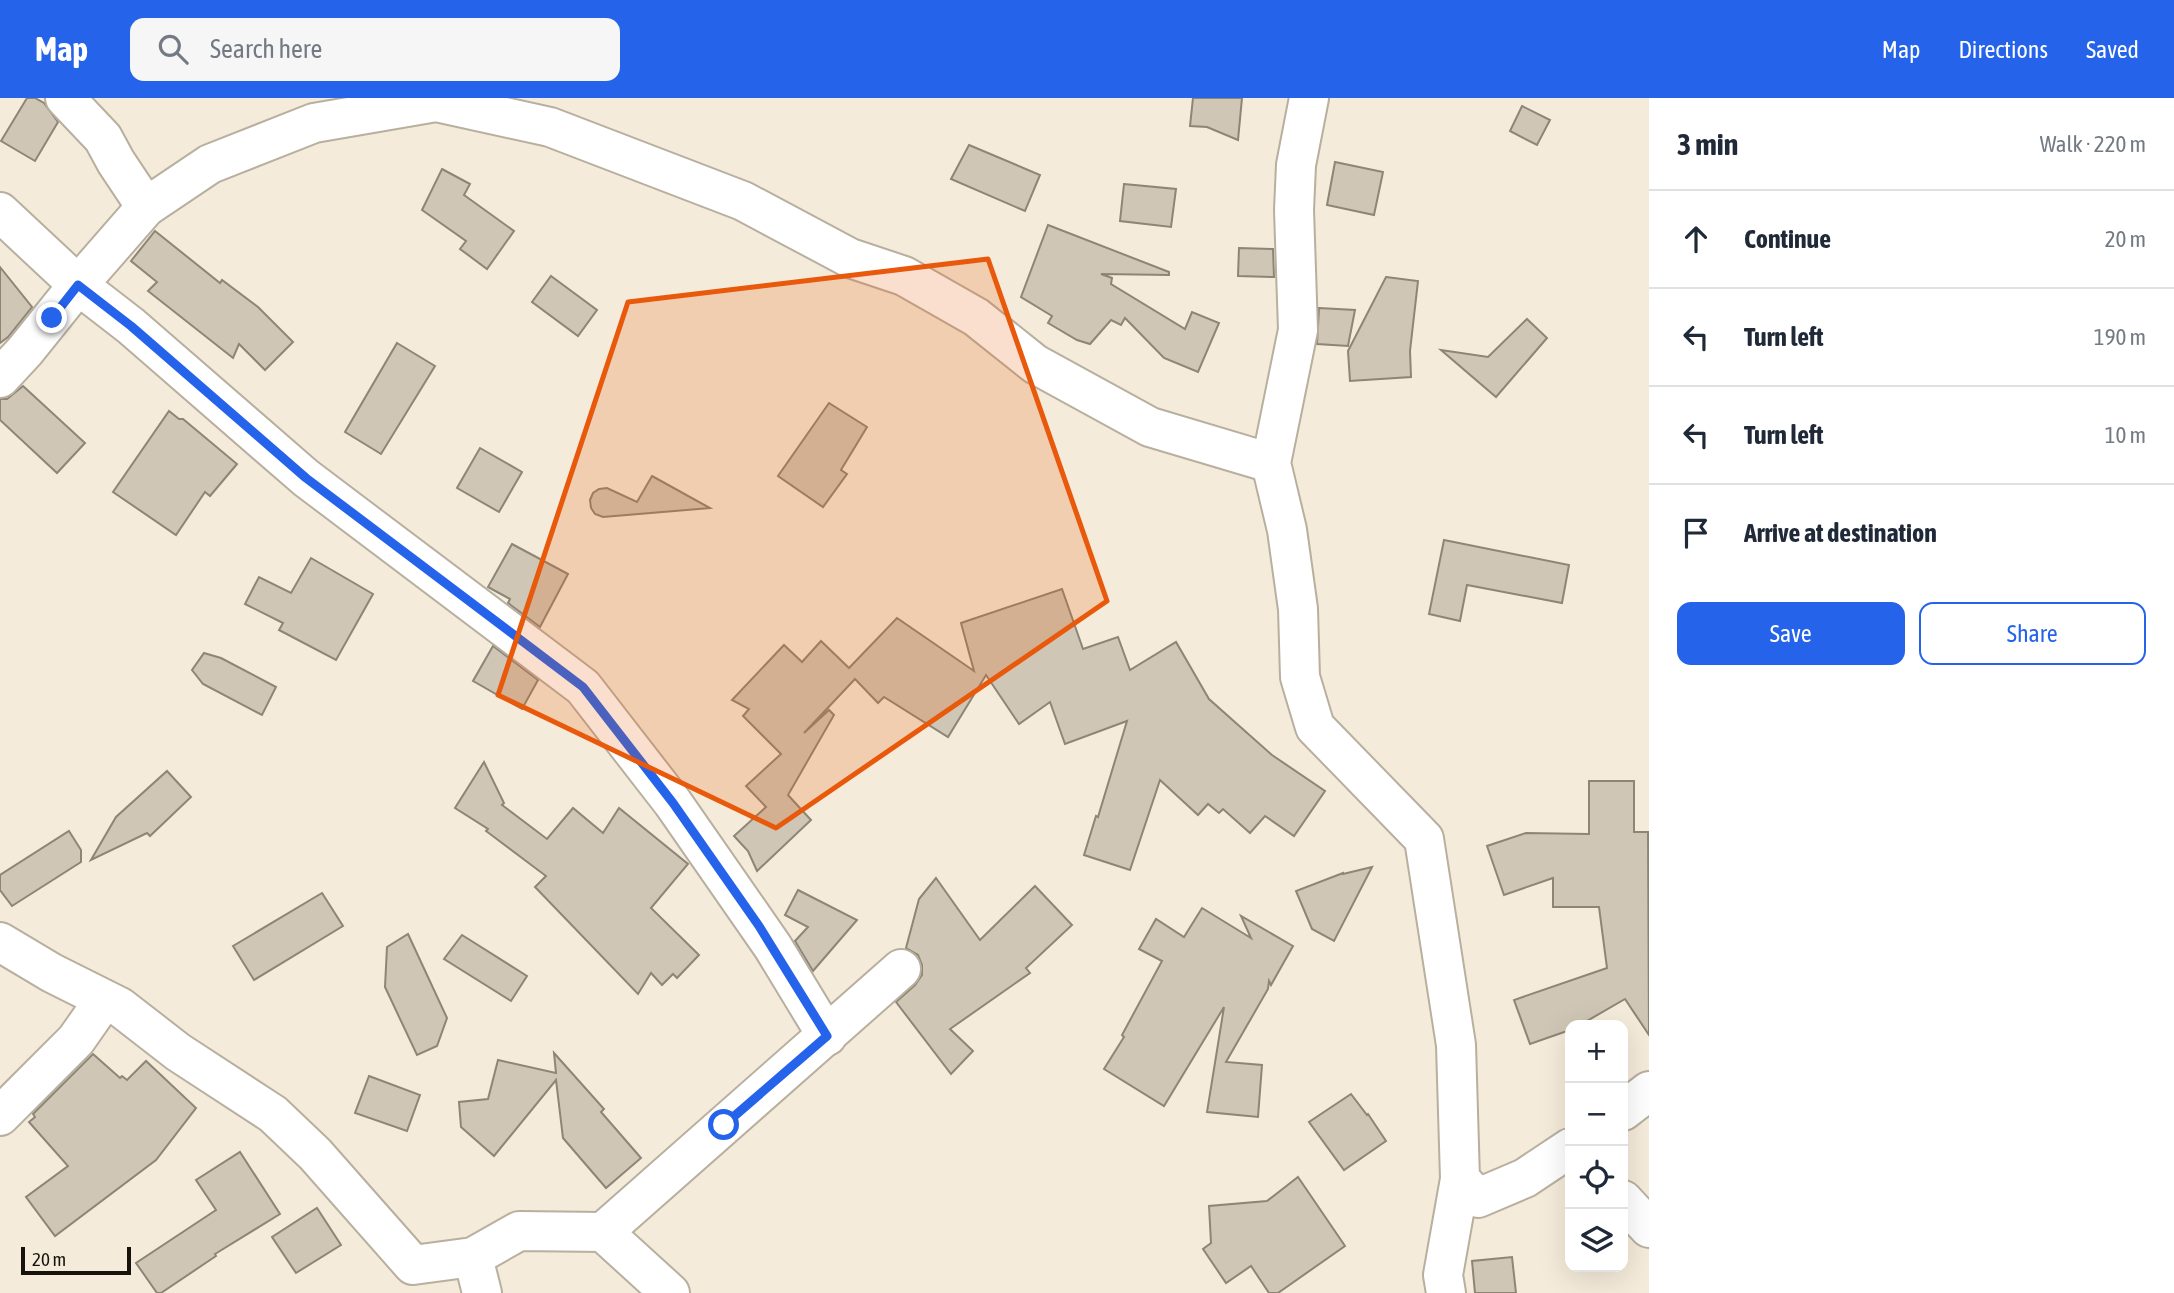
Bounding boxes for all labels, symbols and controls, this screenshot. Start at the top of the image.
search box [130,18,620,81]
text: Map [35,30,88,68]
icon: search [154,30,192,68]
text: Search here [210,34,322,64]
text: Map [1882,36,1920,63]
text: Directions [1958,36,2048,63]
text: Saved [2086,36,2139,63]
text: 3 min [1677,127,1738,161]
text: Walk · 220 m [2040,131,2146,157]
icon: ahead [1677,220,1715,258]
text: Continue [1744,224,1831,254]
text: 20 m [2105,226,2146,252]
route end [36,302,67,333]
icon: left [1677,318,1715,356]
text: Turn left [1744,322,1824,352]
text: 190 m [2094,324,2146,350]
icon: left [1677,416,1715,454]
text: Turn left [1744,420,1824,450]
text: 10 m [2105,422,2146,448]
icon: arrive [1677,514,1715,552]
text: Arrive at destination [1744,518,1937,548]
button: Save [1677,602,1905,665]
button: Share [1919,602,2146,665]
map controls [1565,1020,1628,1272]
button: + [1565,1020,1628,1083]
button: − [1565,1083,1628,1146]
route start [708,1109,739,1140]
button: locate [1565,1146,1628,1209]
button: layers [1565,1209,1628,1272]
scale bar [21,1244,131,1276]
text: 20 m [32,1248,66,1270]

